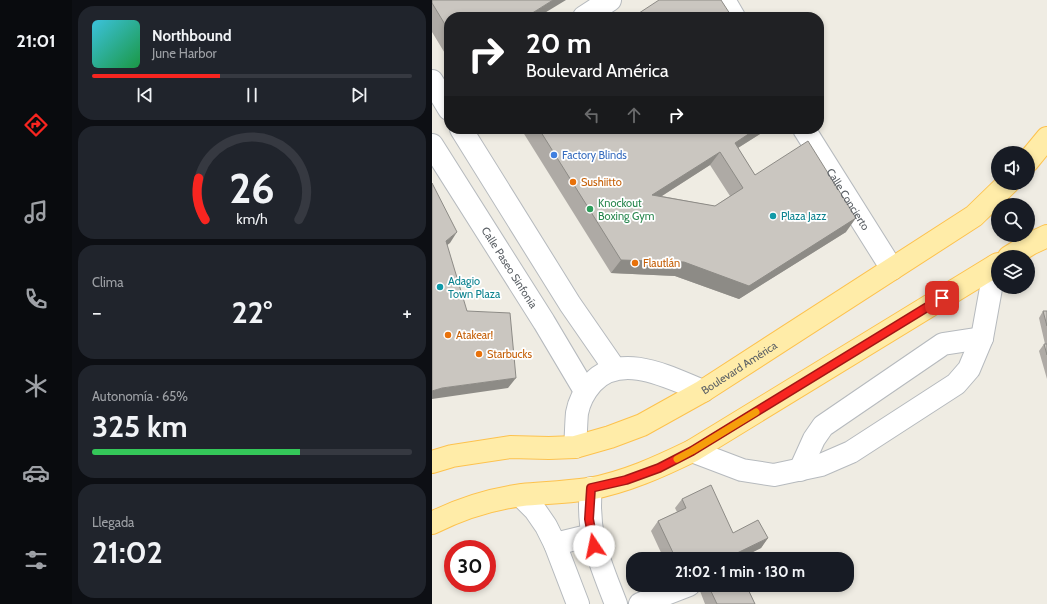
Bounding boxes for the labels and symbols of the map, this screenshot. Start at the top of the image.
place label: Factory Blinds [562,148,627,162]
marker: Factory Blinds [549,150,559,160]
street label: Calle Concierto [824,166,873,233]
place label: Sushiitto [581,175,622,189]
marker: Sushiitto [568,177,578,187]
place label: Knockout Boxing Gym [598,196,655,223]
marker: Knockout Boxing Gym [585,204,595,214]
place label: Plaza Jazz [781,209,826,223]
marker: Plaza Jazz [768,211,778,221]
street label: Calle Paseo Sinfonía [479,224,541,311]
place label: Flautlán [643,256,680,270]
marker: Flautlán [630,258,640,268]
place label: Adagio Town Plaza [448,274,501,301]
pin [925,281,959,315]
marker: Adagio Town Plaza [435,282,445,292]
place label: Atakear! [456,328,494,342]
marker: Atakear! [443,330,453,340]
street label: Boulevard América [699,338,780,397]
place label: Starbucks [487,347,533,361]
marker: Starbucks [474,349,484,359]
position arrow [573,525,615,567]
speed limit sign: 30 [444,540,496,592]

